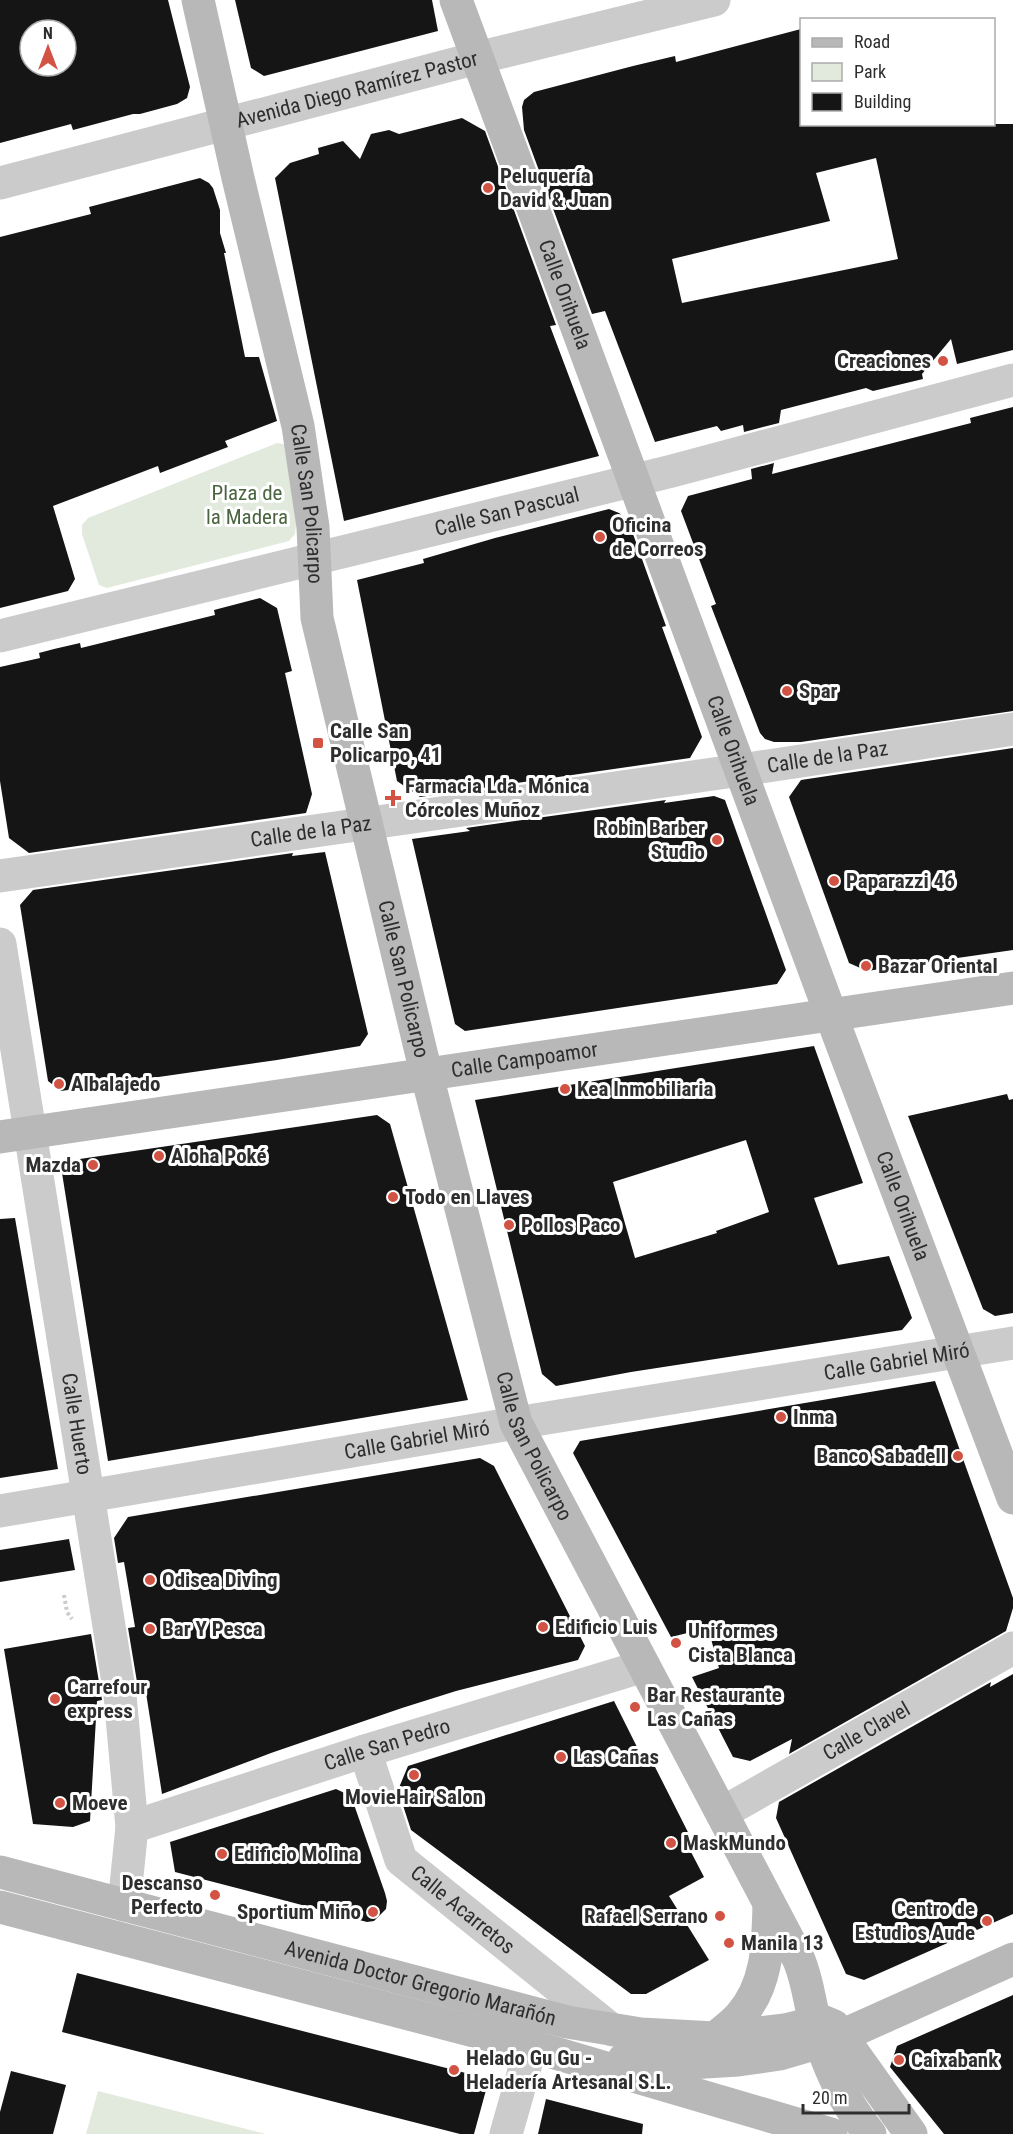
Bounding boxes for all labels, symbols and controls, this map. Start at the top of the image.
north arrow [18,18,78,78]
legend [800,18,995,126]
text: N [43,24,53,43]
text: Road [854,31,890,52]
street label: Avenida Diego Ramírez Pastor [233,46,481,133]
text: Park [854,61,886,82]
text: Building [854,91,911,112]
place label: Peluquería David & Juan [500,164,609,212]
marker: Peluquería David & Juan [481,181,495,195]
street label: Calle Orihuela [534,236,596,353]
place label: Creaciones [837,349,931,373]
marker: Creaciones [936,354,950,368]
street label: Calle San Policarpo [286,422,327,584]
park label: Plaza de la Madera [206,481,288,529]
street label: Calle San Pascual [432,482,582,541]
place label: Oficina de Correos [612,513,703,561]
marker: Oficina de Correos [593,530,607,544]
place label: Spar [799,679,838,703]
marker: Spar [780,684,794,698]
street label: Calle Orihuela [702,692,764,809]
place label: Calle San Policarpo, 41 [330,719,441,767]
marker: Calle San Policarpo, 41 [311,736,325,750]
street label: Calle de la Paz [765,736,890,778]
place label: Farmacia Lda. Mónica Córcoles Muñoz [405,774,590,822]
marker: Farmacia Lda. Mónica Córcoles Muñoz [386,791,400,805]
street label: Calle de la Paz [249,811,373,852]
place label: Robin Barber Studio [596,816,705,864]
marker: Robin Barber Studio [710,833,724,847]
place label: Paparazzi 46 [846,869,955,893]
marker: Paparazzi 46 [827,874,841,888]
street label: Calle San Policarpo [373,898,434,1060]
place label: Bazar Oriental [878,954,998,978]
marker: Bazar Oriental [859,959,873,973]
street label: Calle Campoamor [449,1037,599,1083]
place label: Albalajedo [71,1072,160,1096]
marker: Albalajedo [52,1077,66,1091]
place label: Kea Inmobiliaria [577,1077,714,1101]
marker: Kea Inmobiliaria [558,1082,572,1096]
place label: Aloha Poké [171,1144,266,1168]
street label: Calle Orihuela [871,1148,934,1264]
marker: Aloha Poké [152,1149,166,1163]
place label: Mazda [26,1153,81,1177]
marker: Mazda [86,1158,100,1172]
place label: Todo en Llaves [405,1185,530,1209]
marker: Todo en Llaves [386,1190,400,1204]
place label: Pollos Paco [521,1213,620,1237]
marker: Pollos Paco [502,1218,516,1232]
street label: Calle Gabriel Miró [822,1338,971,1385]
street label: Calle San Policarpo [491,1369,577,1525]
street label: Calle Huerto [57,1371,97,1477]
place label: Inma [793,1405,835,1429]
marker: Inma [774,1410,788,1424]
street label: Calle Gabriel Miró [342,1416,492,1464]
place label: Banco Sabadell [816,1444,946,1468]
marker: Banco Sabadell [951,1449,965,1463]
place label: Odisea Diving [162,1568,277,1592]
marker: Odisea Diving [143,1573,157,1587]
place label: Edificio Luis [555,1615,658,1639]
place label: Bar Y Pesca [162,1617,263,1641]
place label: Uniformes Cista Blanca [688,1619,793,1667]
marker: Edificio Luis [536,1620,550,1634]
marker: Bar Y Pesca [143,1622,157,1636]
marker: Uniformes Cista Blanca [669,1636,683,1650]
place label: Carrefour express [67,1675,147,1723]
place label: Bar Restaurante Las Cañas [647,1683,782,1731]
marker: Carrefour express [48,1692,62,1706]
street label: Calle Clavel [819,1697,914,1765]
marker: Bar Restaurante Las Cañas [628,1700,642,1714]
street label: Calle San Pedro [321,1714,453,1776]
place label: Las Cañas [573,1745,659,1769]
marker: Las Cañas [554,1750,568,1764]
marker: MovieHair Salon [407,1768,421,1782]
place label: MovieHair Salon [345,1785,483,1809]
place label: Moeve [72,1791,128,1815]
marker: Moeve [53,1796,67,1810]
place label: MaskMundo [683,1831,786,1855]
marker: MaskMundo [664,1836,678,1850]
place label: Edificio Molina [234,1842,359,1866]
marker: Edificio Molina [215,1847,229,1861]
street label: Calle Acarretos [406,1861,520,1959]
place label: Descanso Perfecto [122,1871,203,1919]
marker: Descanso Perfecto [208,1888,222,1902]
place label: Centro de Estudios Aude [855,1897,975,1945]
place label: Sportium Miño [237,1900,361,1924]
place label: Rafael Serrano [584,1904,708,1928]
marker: Sportium Miño [366,1905,380,1919]
marker: Rafael Serrano [713,1909,727,1923]
marker: Centro de Estudios Aude [980,1914,994,1928]
place label: Manila 13 [741,1931,824,1955]
street label: Avenida Doctor Gregorio Marañón [282,1936,559,2031]
marker: Manila 13 [722,1936,736,1950]
place label: Helado Gu Gu - Heladería Artesanal S.L. [466,2046,672,2094]
place label: Caixabank [911,2048,999,2072]
marker: Caixabank [892,2053,906,2067]
marker: Helado Gu Gu - Heladería Artesanal S.L. [447,2063,461,2077]
scale bar [803,2077,910,2115]
text: 20 m [812,2087,847,2108]

